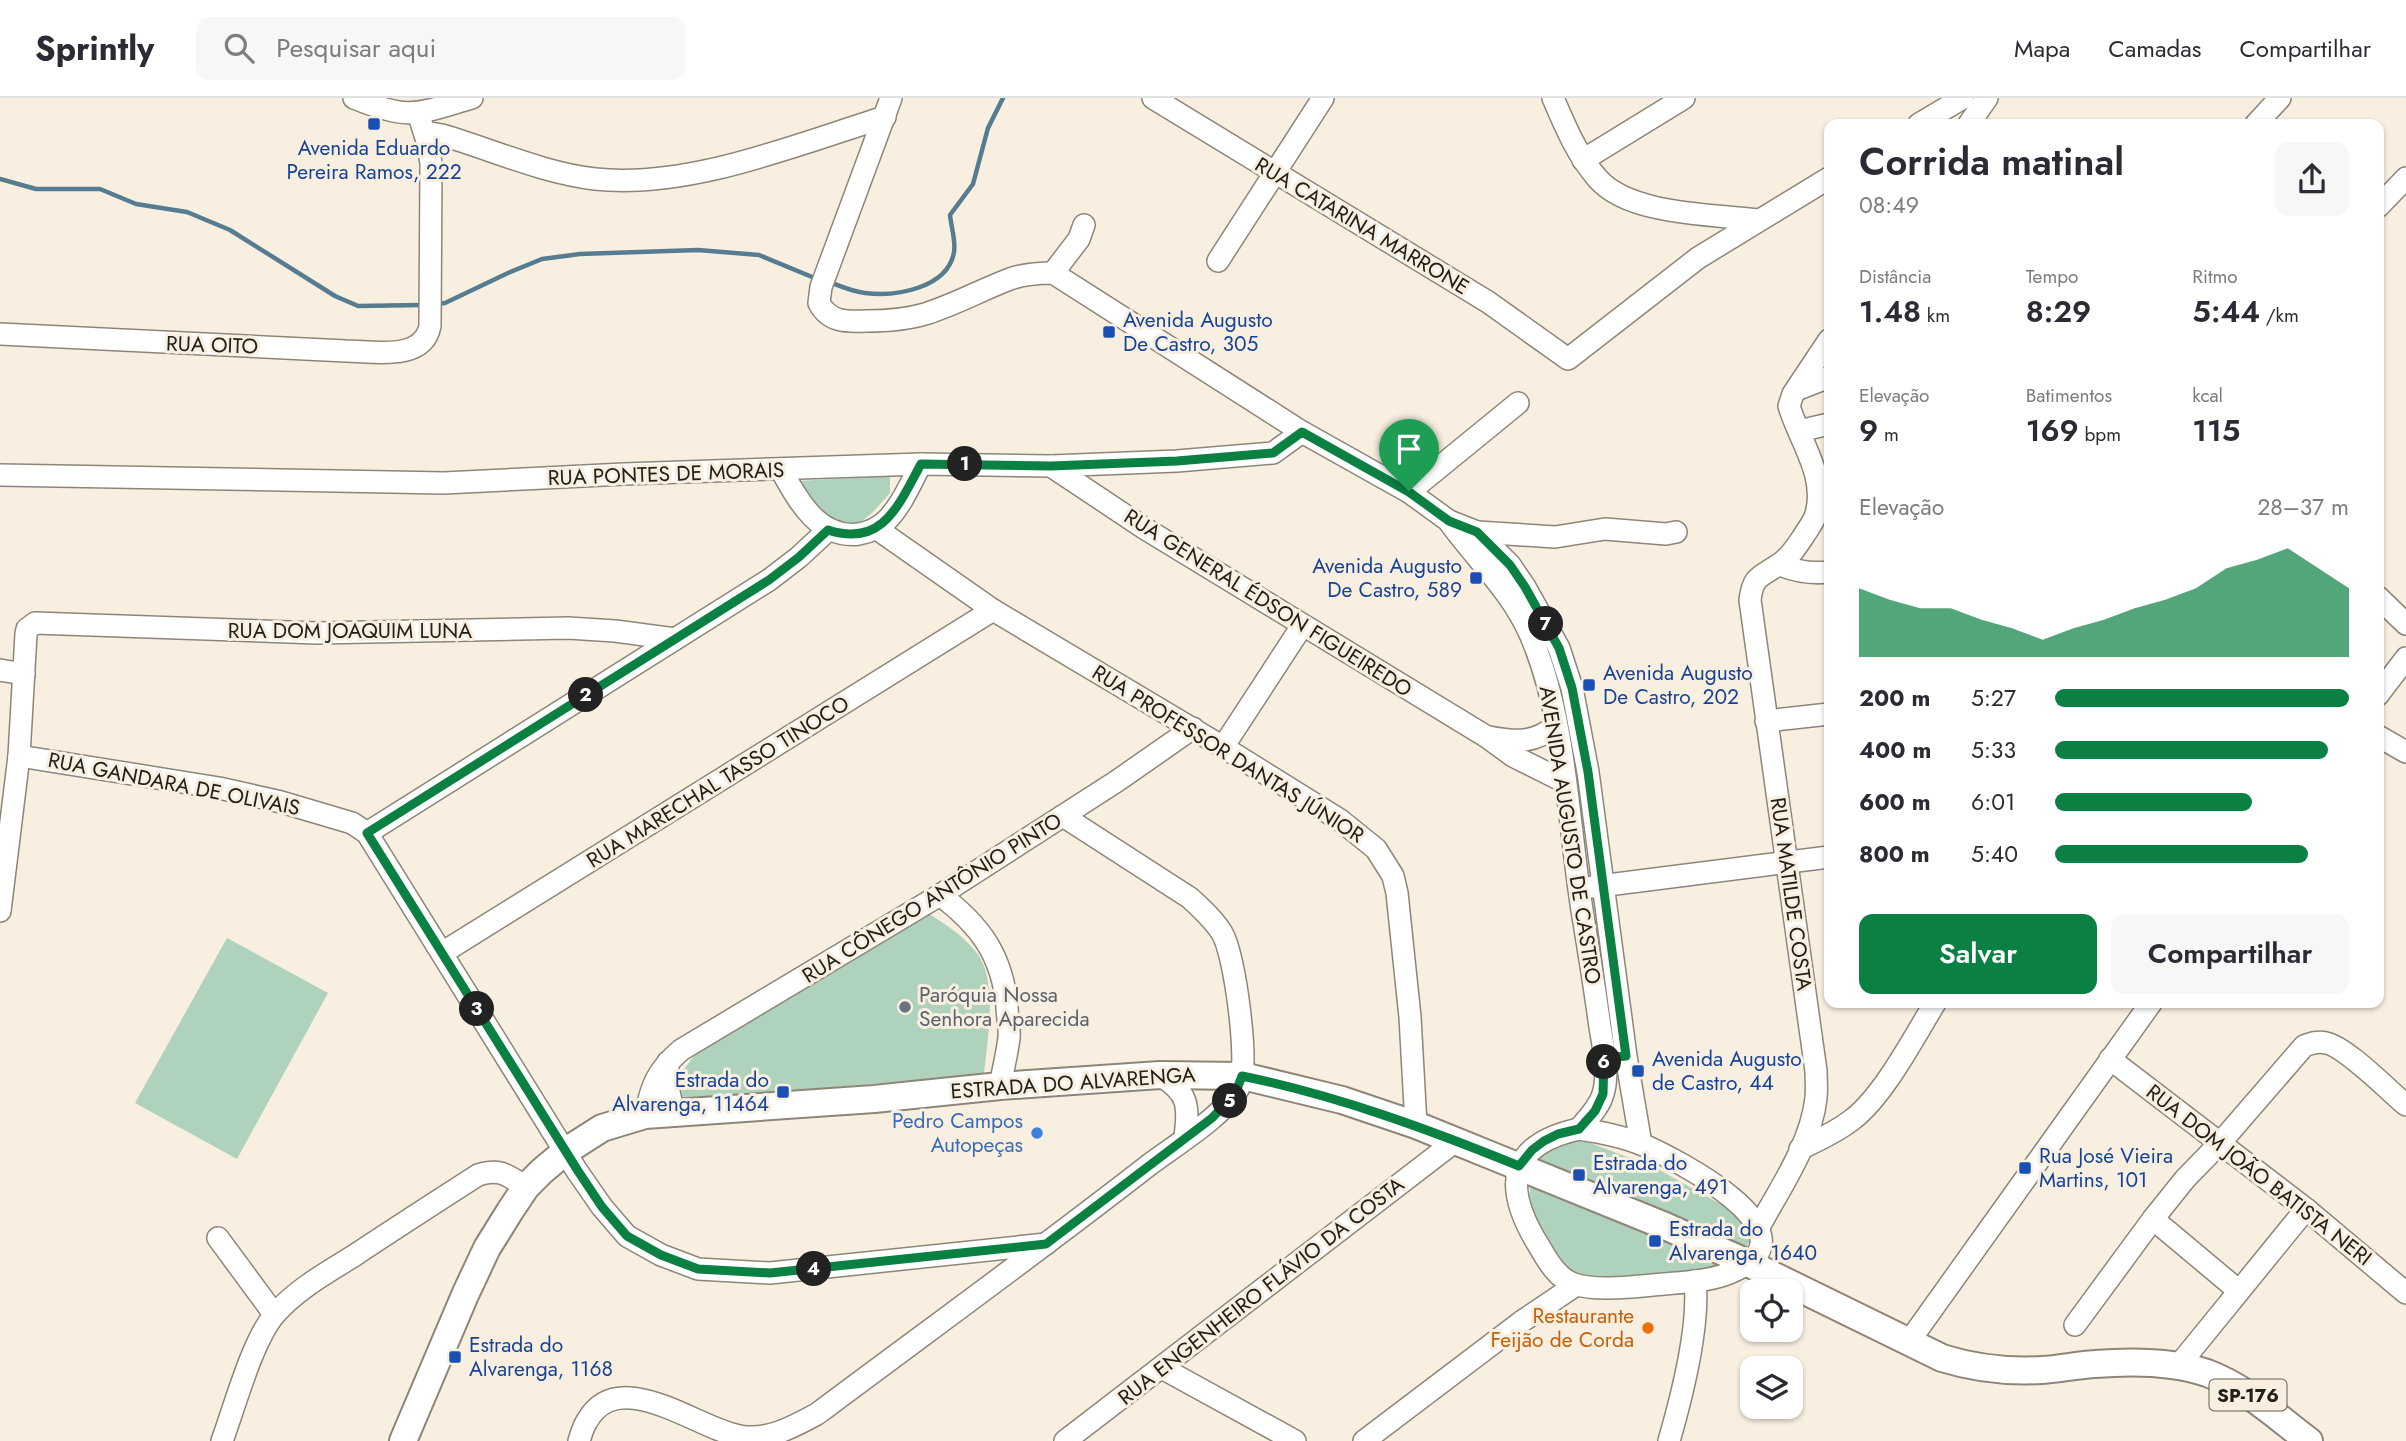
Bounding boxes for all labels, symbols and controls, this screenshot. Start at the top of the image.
search box [196,17,686,80]
text: Sprintly [35,25,154,72]
icon: search [220,29,258,67]
text: Pesquisar aqui [276,29,436,67]
text: Mapa [2014,31,2070,66]
text: Camadas [2108,31,2201,66]
text: Compartilhar [2239,31,2371,66]
marker: Avenida Eduardo Pereira Ramos, 222 [366,116,382,132]
place label: Avenida Eduardo Pereira Ramos, 222 [286,133,462,187]
text: Corrida matinal [1859,134,2124,189]
button: share [2275,142,2349,216]
street label: RUA CATARINA MARRONE [1249,150,1475,302]
text: 08:49 [1859,188,1919,222]
text: Distância [1859,263,1931,290]
text: Tempo [2026,263,2078,290]
text: Ritmo [2192,263,2238,290]
text: 1.48 [1859,290,1921,333]
text: 8:29 [2026,290,2091,333]
text: 5:44 [2192,290,2260,333]
text: km [1921,302,1950,329]
text: /km [2260,302,2299,329]
place label: Avenida Augusto De Castro, 305 [1123,305,1273,359]
marker: Avenida Augusto De Castro, 305 [1101,324,1117,340]
street label: RUA OITO [165,328,259,362]
text: Elevação [1859,382,1930,409]
text: Batimentos [2026,382,2112,409]
text: kcal [2192,382,2223,409]
text: 9 [1859,409,1878,452]
text: 169 [2026,409,2079,452]
text: 115 [2192,409,2240,452]
pin [1379,419,1439,491]
text: m [1878,421,1899,448]
text: bpm [2079,421,2121,448]
icon: arrive [1390,430,1428,468]
pin: 1 [948,446,982,482]
text: 1 [960,450,969,477]
street label: RUA PONTES DE MORAIS [547,455,785,493]
text: Elevação [1859,490,1944,524]
text: 28–37 m [2257,490,2349,524]
street label: RUA GENERAL ÉDSON FIGUEIREDO [1118,502,1418,704]
place label: Avenida Augusto De Castro, 589 [1312,551,1462,605]
marker: Avenida Augusto De Castro, 589 [1468,570,1484,586]
pin: 7 [1528,606,1564,642]
text: 7 [1540,610,1551,637]
street label: RUA DOM JOAQUIM LUNA [228,616,472,646]
street label: RUA PROFESSOR DANTAS JÚNIOR [1086,658,1370,850]
place label: Avenida Augusto De Castro, 202 [1603,658,1753,712]
marker: Avenida Augusto De Castro, 202 [1581,677,1597,693]
pin: 2 [568,678,604,712]
text: 2 [579,681,592,708]
text: 200 m [1859,681,1930,715]
text: 5:27 [1971,681,2016,715]
street label: AVENIDA AUGUSTO DE CASTRO [1532,684,1608,986]
street label: RUA MARECHAL TASSO TINOCO [581,689,855,875]
text: 400 m [1859,733,1931,767]
text: 5:33 [1971,733,2016,767]
street label: RUA GANDARA DE OLIVAIS [46,745,302,823]
text: 600 m [1859,785,1931,819]
text: 6:01 [1971,785,2015,819]
street label: RUA MATILDE COSTA [1763,795,1819,993]
street label: RUA CÔNEGO ANTÔNIO PINTO [796,806,1068,990]
text: 800 m [1859,837,1930,871]
text: 5:40 [1971,837,2018,871]
button: Salvar [1859,914,2097,994]
button: Compartilhar [2111,914,2349,994]
place label: Paróquia Nossa Senhora Aparecida [919,980,1090,1034]
pin: 3 [460,992,494,1026]
text: 3 [471,995,482,1022]
marker: Paróquia Nossa Senhora Aparecida [897,999,913,1015]
pin: 6 [1586,1044,1622,1080]
place label: Avenida Augusto de Castro, 44 [1652,1044,1802,1098]
text: 6 [1597,1048,1610,1075]
street label: ESTRADA DO ALVARENGA [950,1059,1197,1107]
marker: Avenida Augusto de Castro, 44 [1630,1063,1646,1079]
place label: Estrada do Alvarenga, 11464 [612,1065,769,1119]
street label: RUA DOM JOÃO BATISTA NERI [2140,1077,2378,1273]
marker: Estrada do Alvarenga, 11464 [775,1084,791,1100]
pin: 5 [1212,1084,1248,1118]
text: 5 [1223,1087,1236,1114]
place label: Pedro Campos Autopeças [892,1106,1023,1160]
marker: Pedro Campos Autopeças [1029,1125,1045,1141]
place label: Rua José Vieira Martins, 101 [2039,1141,2173,1195]
place label: Estrada do Alvarenga, 491 [1593,1148,1728,1202]
marker: Rua José Vieira Martins, 101 [2017,1160,2033,1176]
marker: Estrada do Alvarenga, 491 [1571,1167,1587,1183]
street label: RUA ENGENHEIRO FLÁVIO DA COSTA [1112,1170,1410,1412]
place label: Estrada do Alvarenga, 1640 [1669,1214,1817,1268]
marker: Estrada do Alvarenga, 1640 [1647,1233,1663,1249]
pin: 4 [796,1252,832,1286]
text: 4 [807,1255,820,1282]
map controls [1740,1279,1803,1419]
button: locate [1740,1279,1803,1342]
place label: Restaurante Feijão de Corda [1490,1301,1634,1355]
marker: Restaurante Feijão de Corda [1640,1320,1656,1336]
place label: Estrada do Alvarenga, 1168 [469,1330,613,1384]
marker: Estrada do Alvarenga, 1168 [447,1349,463,1365]
button: layers [1740,1356,1803,1419]
road number: SP-176 [2210,1380,2286,1410]

